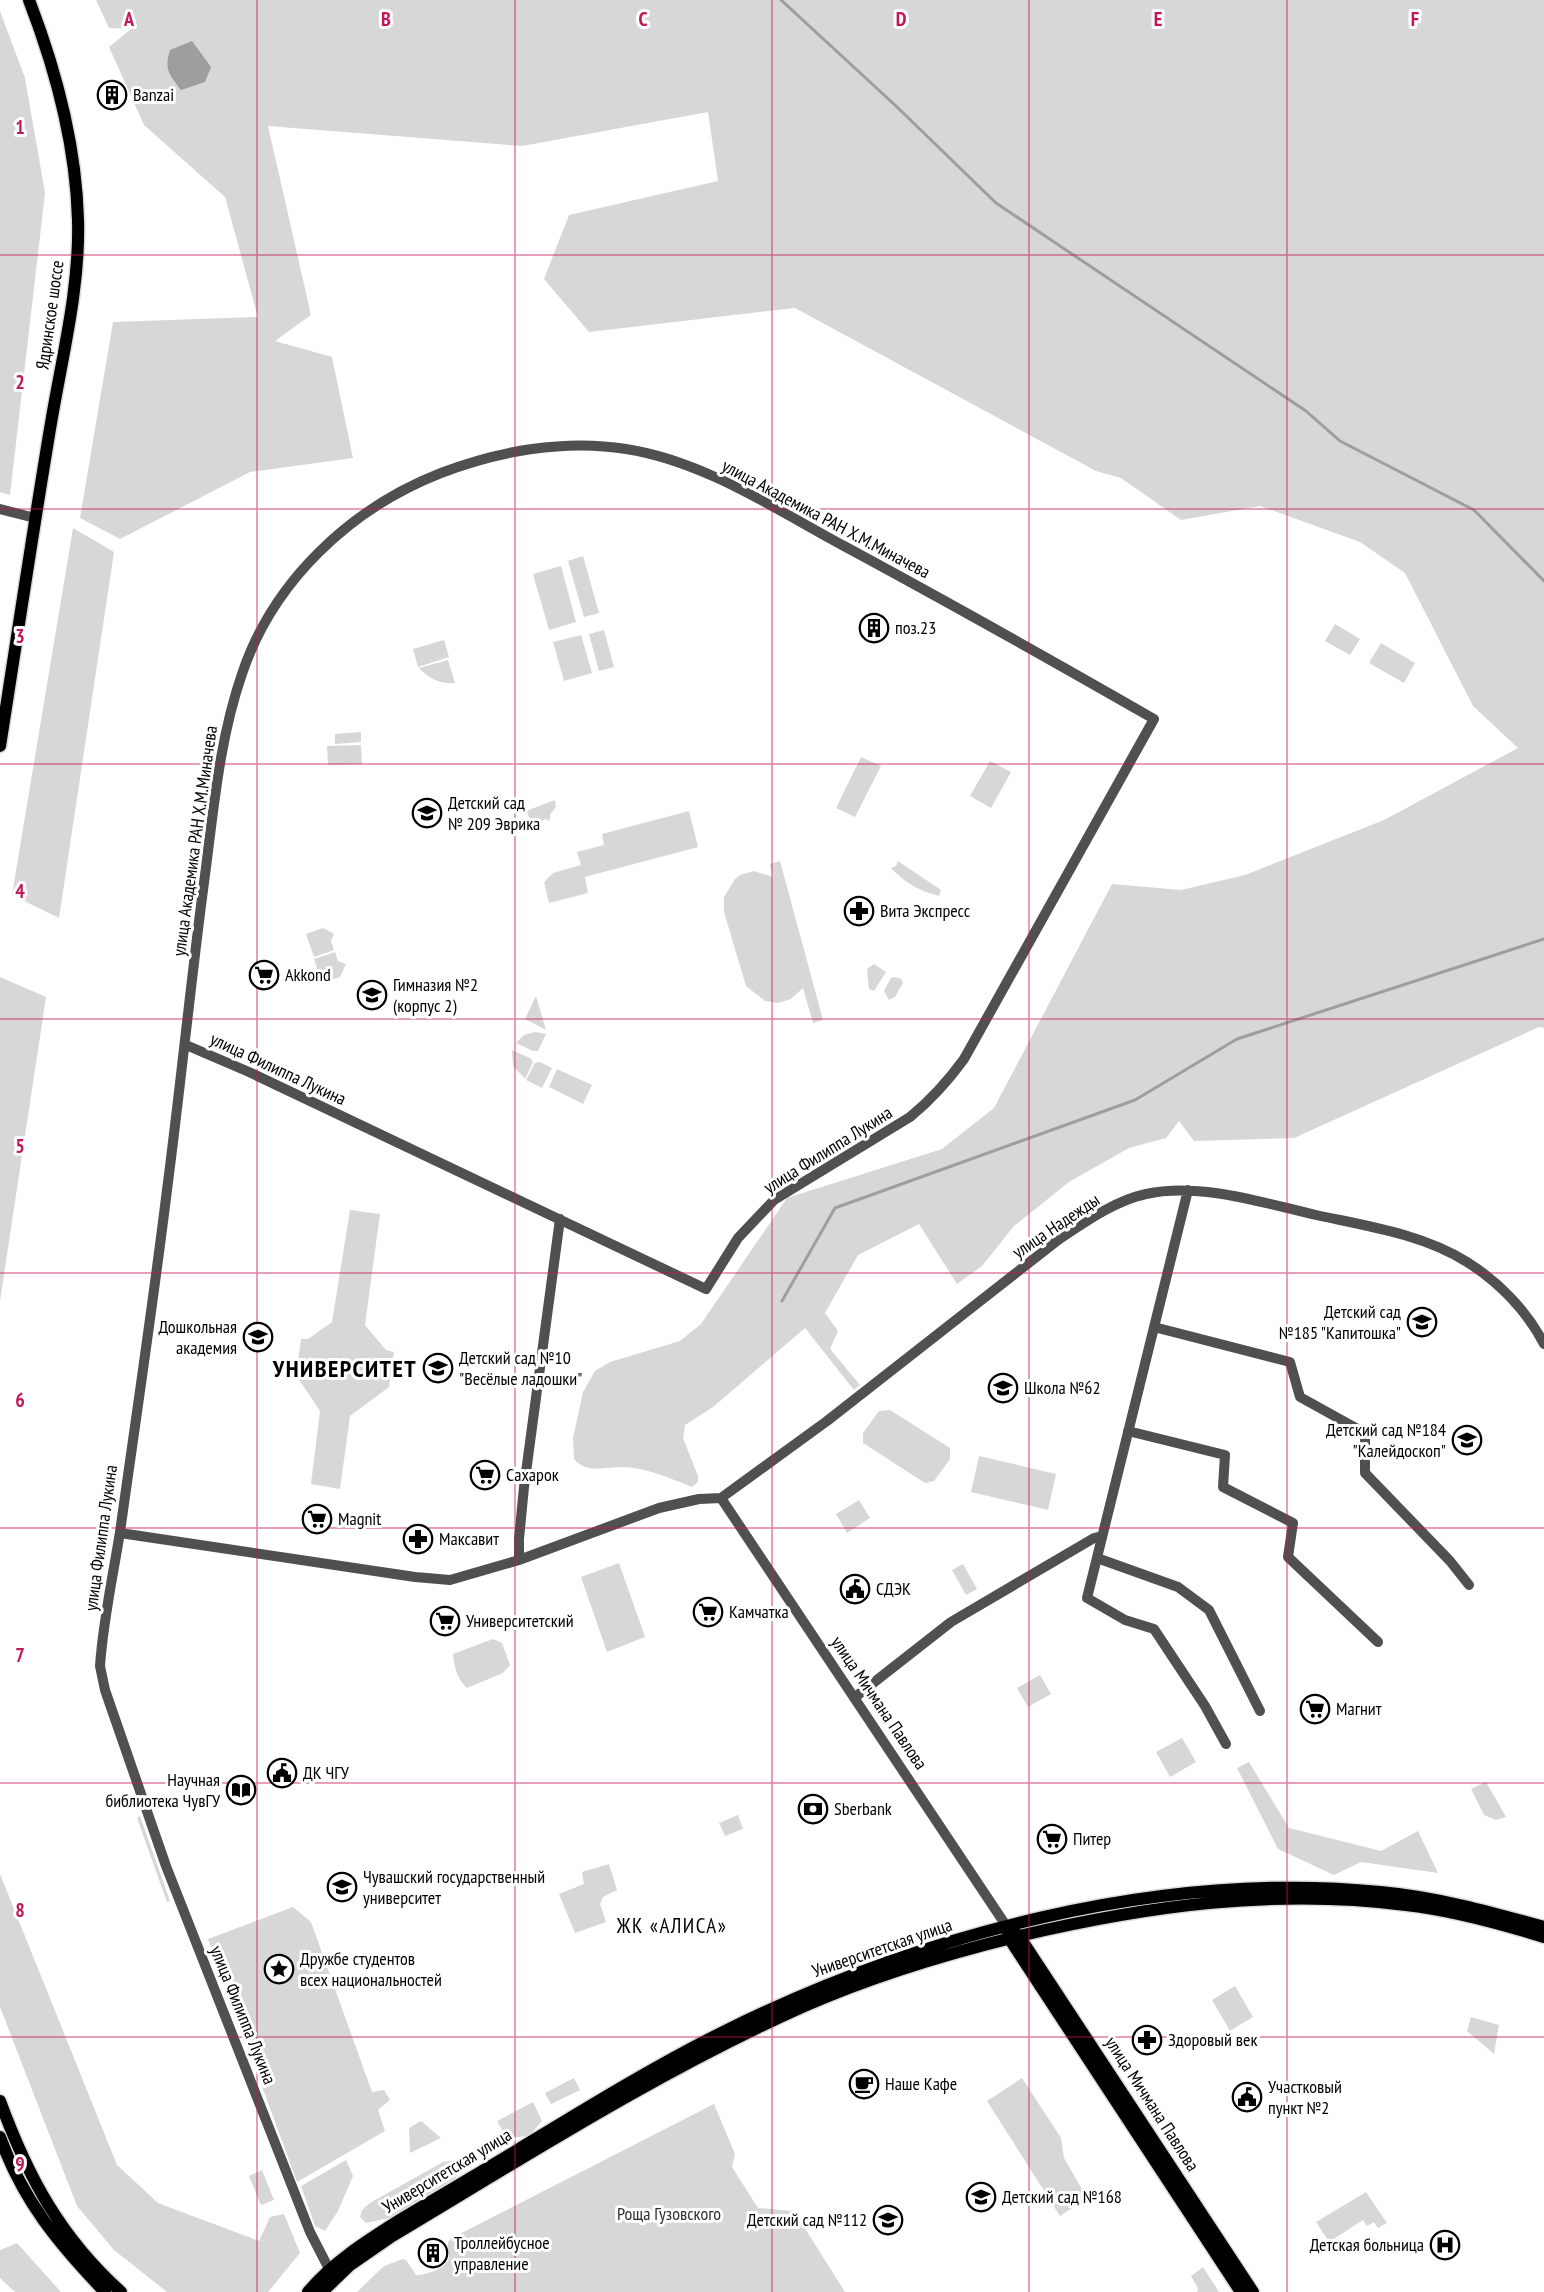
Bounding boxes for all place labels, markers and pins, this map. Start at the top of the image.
building icon: Banzai [96,79,128,111]
place label: Banzai [133,83,174,106]
building icon: поз.23 [858,612,890,644]
place label: поз.23 [895,616,936,639]
place label: Детский сад № 209 Эврика [448,791,540,835]
school or university icon: Детский сад № 209 Эврика [411,797,443,829]
pharmacy icon: Вита Экспресс [843,895,875,927]
place label: Вита Экспресс [880,899,971,922]
supermarket icon: Akkond [248,959,280,991]
place label: Akkond [285,963,331,986]
place label: Гимназия №2 (корпус 2) [393,973,478,1017]
school or university icon: Гимназия №2 (корпус 2) [356,979,388,1011]
place label: Детский сад №185 "Капитошка" [1279,1300,1401,1344]
school or university icon: Детский сад №185 "Капитошка" [1406,1306,1438,1338]
place label: Дошкольная академия [158,1315,237,1359]
school or university icon: Дошкольная академия [242,1321,274,1353]
place label: Детский сад №10 "Весёлые ладошки" [459,1346,582,1390]
school or university icon: Детский сад №10 "Весёлые ладошки" [422,1352,454,1384]
school or university icon: Школа №62 [987,1372,1019,1404]
place label: Школа №62 [1024,1376,1101,1399]
place label: Детский сад №184 "Калейдоскоп" [1326,1418,1446,1462]
school or university icon: Детский сад №184 "Калейдоскоп" [1451,1424,1483,1456]
supermarket icon: Сахарок [469,1459,501,1491]
place label: Сахарок [506,1463,559,1486]
supermarket icon: Magnit [301,1503,333,1535]
place label: Magnit [338,1507,381,1530]
pharmacy icon: Максавит [402,1523,434,1555]
place label: Максавит [439,1527,499,1550]
public building icon: СДЭК [839,1573,871,1605]
place label: СДЭК [876,1577,911,1600]
supermarket icon: Камчатка [692,1596,724,1628]
place label: Камчатка [729,1600,789,1623]
supermarket icon: Университетский [429,1605,461,1637]
place label: Университетский [466,1609,574,1632]
supermarket icon: Магнит [1299,1693,1331,1725]
place label: Магнит [1336,1697,1382,1720]
public building icon: ДК ЧГУ [266,1757,298,1789]
place label: ДК ЧГУ [303,1761,350,1784]
place label: Научная библиотека ЧувГУ [105,1768,221,1812]
library icon: Научная библиотека ЧувГУ [225,1774,257,1806]
bank icon: Sberbank [797,1793,829,1825]
place label: Sberbank [834,1797,892,1820]
supermarket icon: Питер [1036,1823,1068,1855]
place label: Питер [1073,1827,1111,1850]
place label: Чувашский государственный университет [363,1865,545,1909]
school or university icon: Чувашский государственный университет [326,1871,358,1903]
place label: Дружбе студентов всех национальностей [300,1947,442,1991]
place icon: Дружбе студентов всех национальностей [263,1953,295,1985]
pharmacy icon: Здоровый век [1131,2024,1163,2056]
place label: Здоровый век [1168,2028,1257,2051]
cafe icon: Наше Кафе [848,2068,880,2100]
place label: Наше Кафе [885,2072,957,2095]
place label: Участковый пункт №2 [1268,2075,1342,2119]
public building icon: Участковый пункт №2 [1231,2081,1263,2113]
school or university icon: Детский сад №168 [965,2181,997,2213]
place label: Детский сад №168 [1002,2185,1122,2208]
school or university icon: Детский сад №112 [872,2204,904,2236]
place label: Детский сад №112 [747,2208,867,2231]
hospital icon: Детская больница [1429,2229,1461,2261]
place label: Троллейбусное управление [454,2231,550,2275]
place label: Детская больница [1310,2233,1424,2256]
building icon: Троллейбусное управление [417,2237,449,2269]

